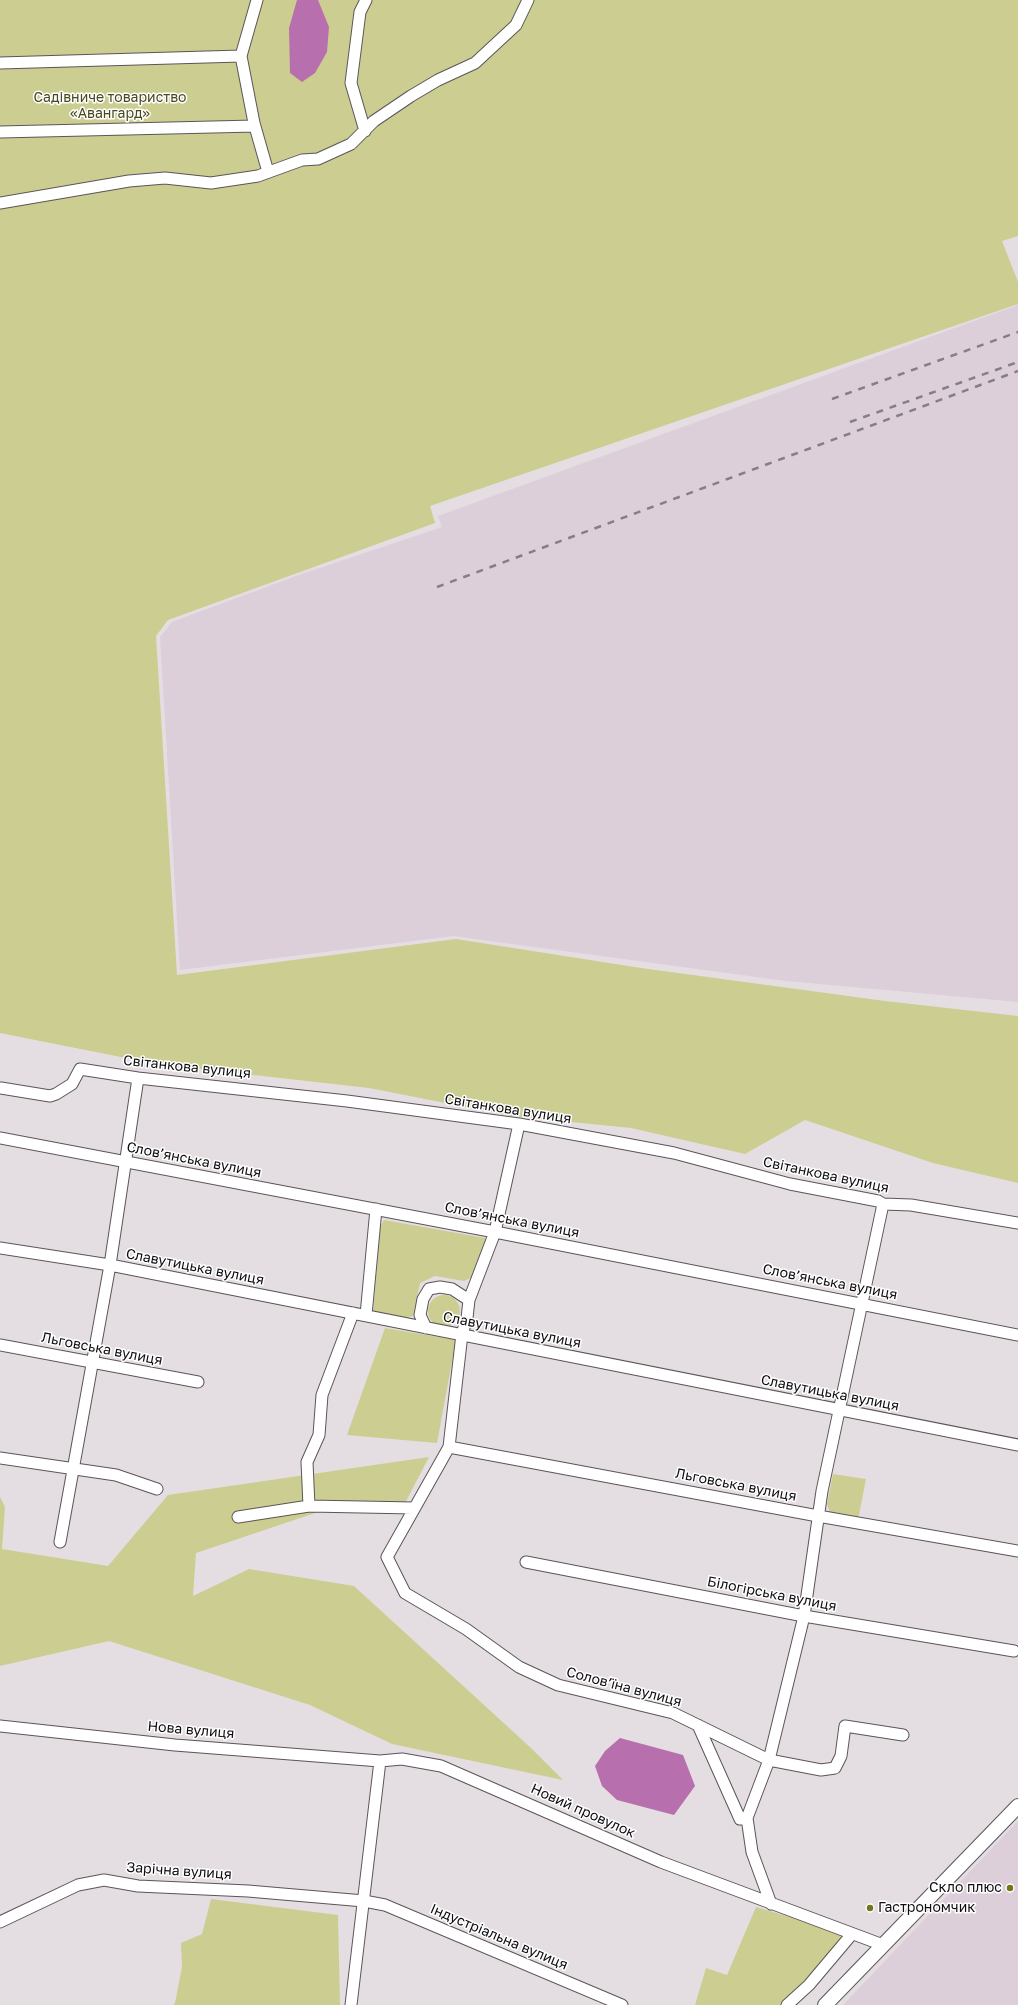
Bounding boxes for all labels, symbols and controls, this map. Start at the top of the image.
park label: Садівниче товариство «Авангард» [34,90,186,122]
street label: Світанкова вулиця [122,1052,252,1082]
street label: Світанкова вулиця [443,1091,573,1127]
street label: Словʼянська вулиця [125,1139,263,1181]
street label: Світанкова вулиця [761,1153,891,1197]
street label: Словʼянська вулиця [443,1199,581,1241]
street label: Славутицька вулиця [124,1245,266,1289]
street label: Словʼянська вулиця [761,1261,899,1303]
street label: Славутицька вулиця [441,1308,583,1352]
street label: Льговська вулиця [40,1329,164,1369]
street label: Славутицька вулиця [759,1371,901,1415]
street label: Льговська вулиця [674,1465,798,1505]
street label: Білогірська вулиця [706,1573,838,1615]
street label: Соловʼїна вулиця [565,1664,683,1710]
street label: Нова вулиця [147,1718,235,1742]
street label: Новий провулок [528,1780,638,1842]
street label: Зарічна вулиця [126,1859,232,1883]
place label: Скло плюс [929,1880,1002,1896]
marker: Скло плюс [1005,1883,1015,1893]
street label: Індустріальна вулиця [428,1900,570,1974]
place label: Гастрономчик [878,1900,975,1916]
marker: Гастрономчик [865,1903,875,1913]

